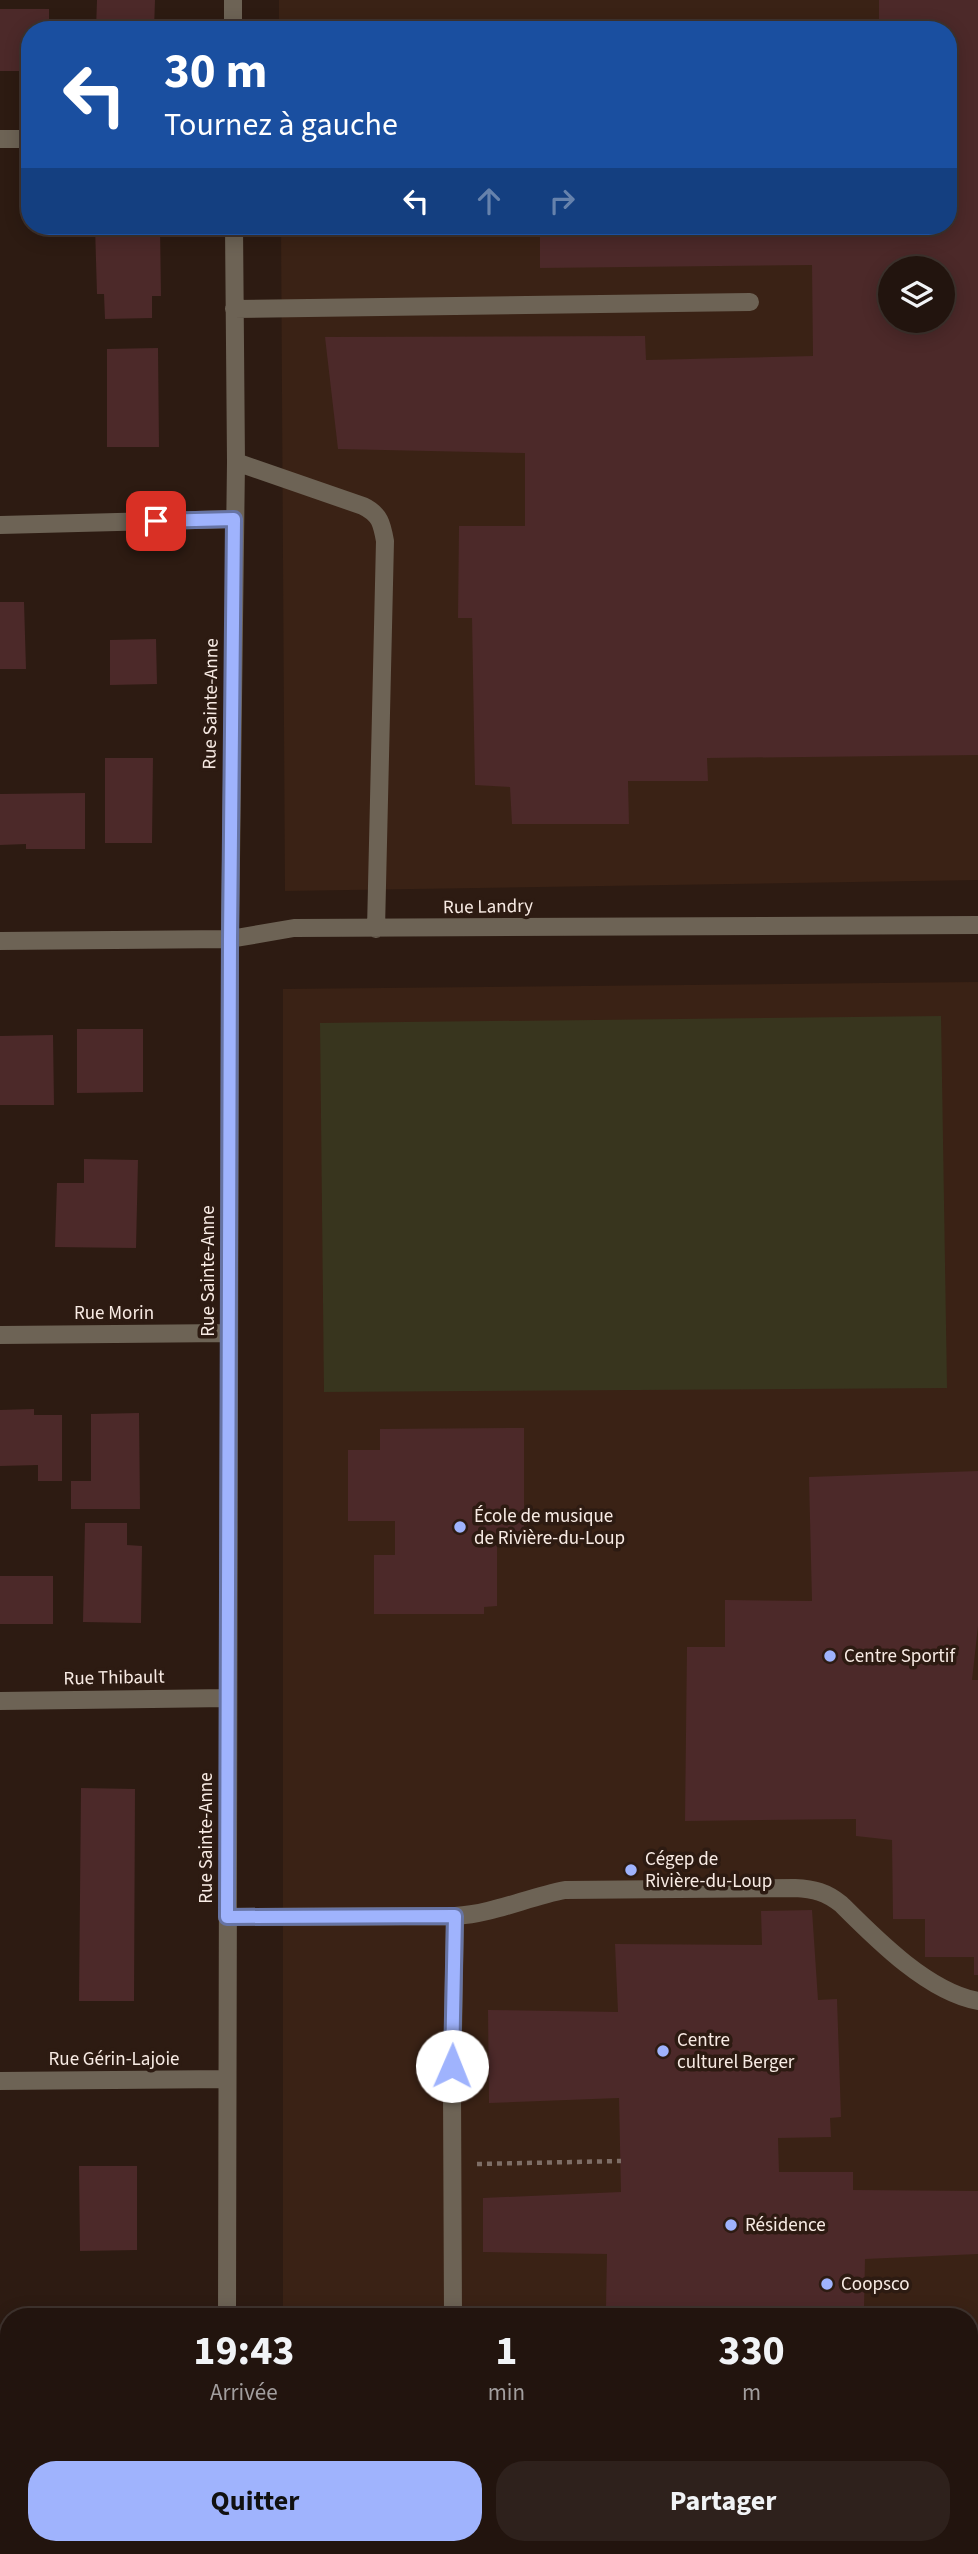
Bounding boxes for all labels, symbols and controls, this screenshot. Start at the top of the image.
text: 30 m [164,37,268,107]
icon: left [49,49,140,140]
text: Tournez à gauche [164,102,398,148]
icon: left [397,182,435,220]
icon: ahead [470,182,508,220]
icon: right [543,182,581,220]
map controls [878,256,955,333]
button: layers [878,256,955,333]
pin [126,491,186,551]
icon: arrive [137,502,175,540]
street label: Rue Sainte-Anne [196,638,226,770]
street label: Rue Landry [443,893,533,921]
street label: Rue Sainte-Anne [195,1205,222,1337]
street label: Rue Morin [74,1300,154,1327]
place label: École de musique de Rivière-du-Loup [474,1503,625,1552]
marker: École de musique de Rivière-du-Loup [452,1519,468,1535]
place label: Centre Sportif [844,1643,956,1670]
marker: Centre Sportif [822,1648,838,1664]
street label: Rue Thibault [63,1664,165,1692]
street label: Rue Sainte-Anne [193,1772,220,1904]
place label: Cégep de Rivière-du-Loup [645,1846,772,1895]
marker: Cégep de Rivière-du-Loup [623,1862,639,1878]
place label: Centre culturel Berger [677,2027,795,2076]
position arrow [415,2029,489,2103]
marker: Centre culturel Berger [655,2043,671,2059]
street label: Rue Gérin-Lajoie [49,2046,180,2073]
place label: Résidence [745,2212,826,2239]
marker: Résidence [723,2217,739,2233]
place label: Coopsco [841,2271,909,2298]
marker: Coopsco [819,2276,835,2292]
text: 19:43 [193,2321,295,2381]
text: 1 [495,2321,517,2381]
text: 330 [718,2321,785,2381]
text: Arrivée [210,2376,278,2409]
text: min [488,2376,525,2409]
text: m [742,2376,761,2409]
button: Quitter [28,2461,482,2541]
button: Partager [496,2461,950,2541]

